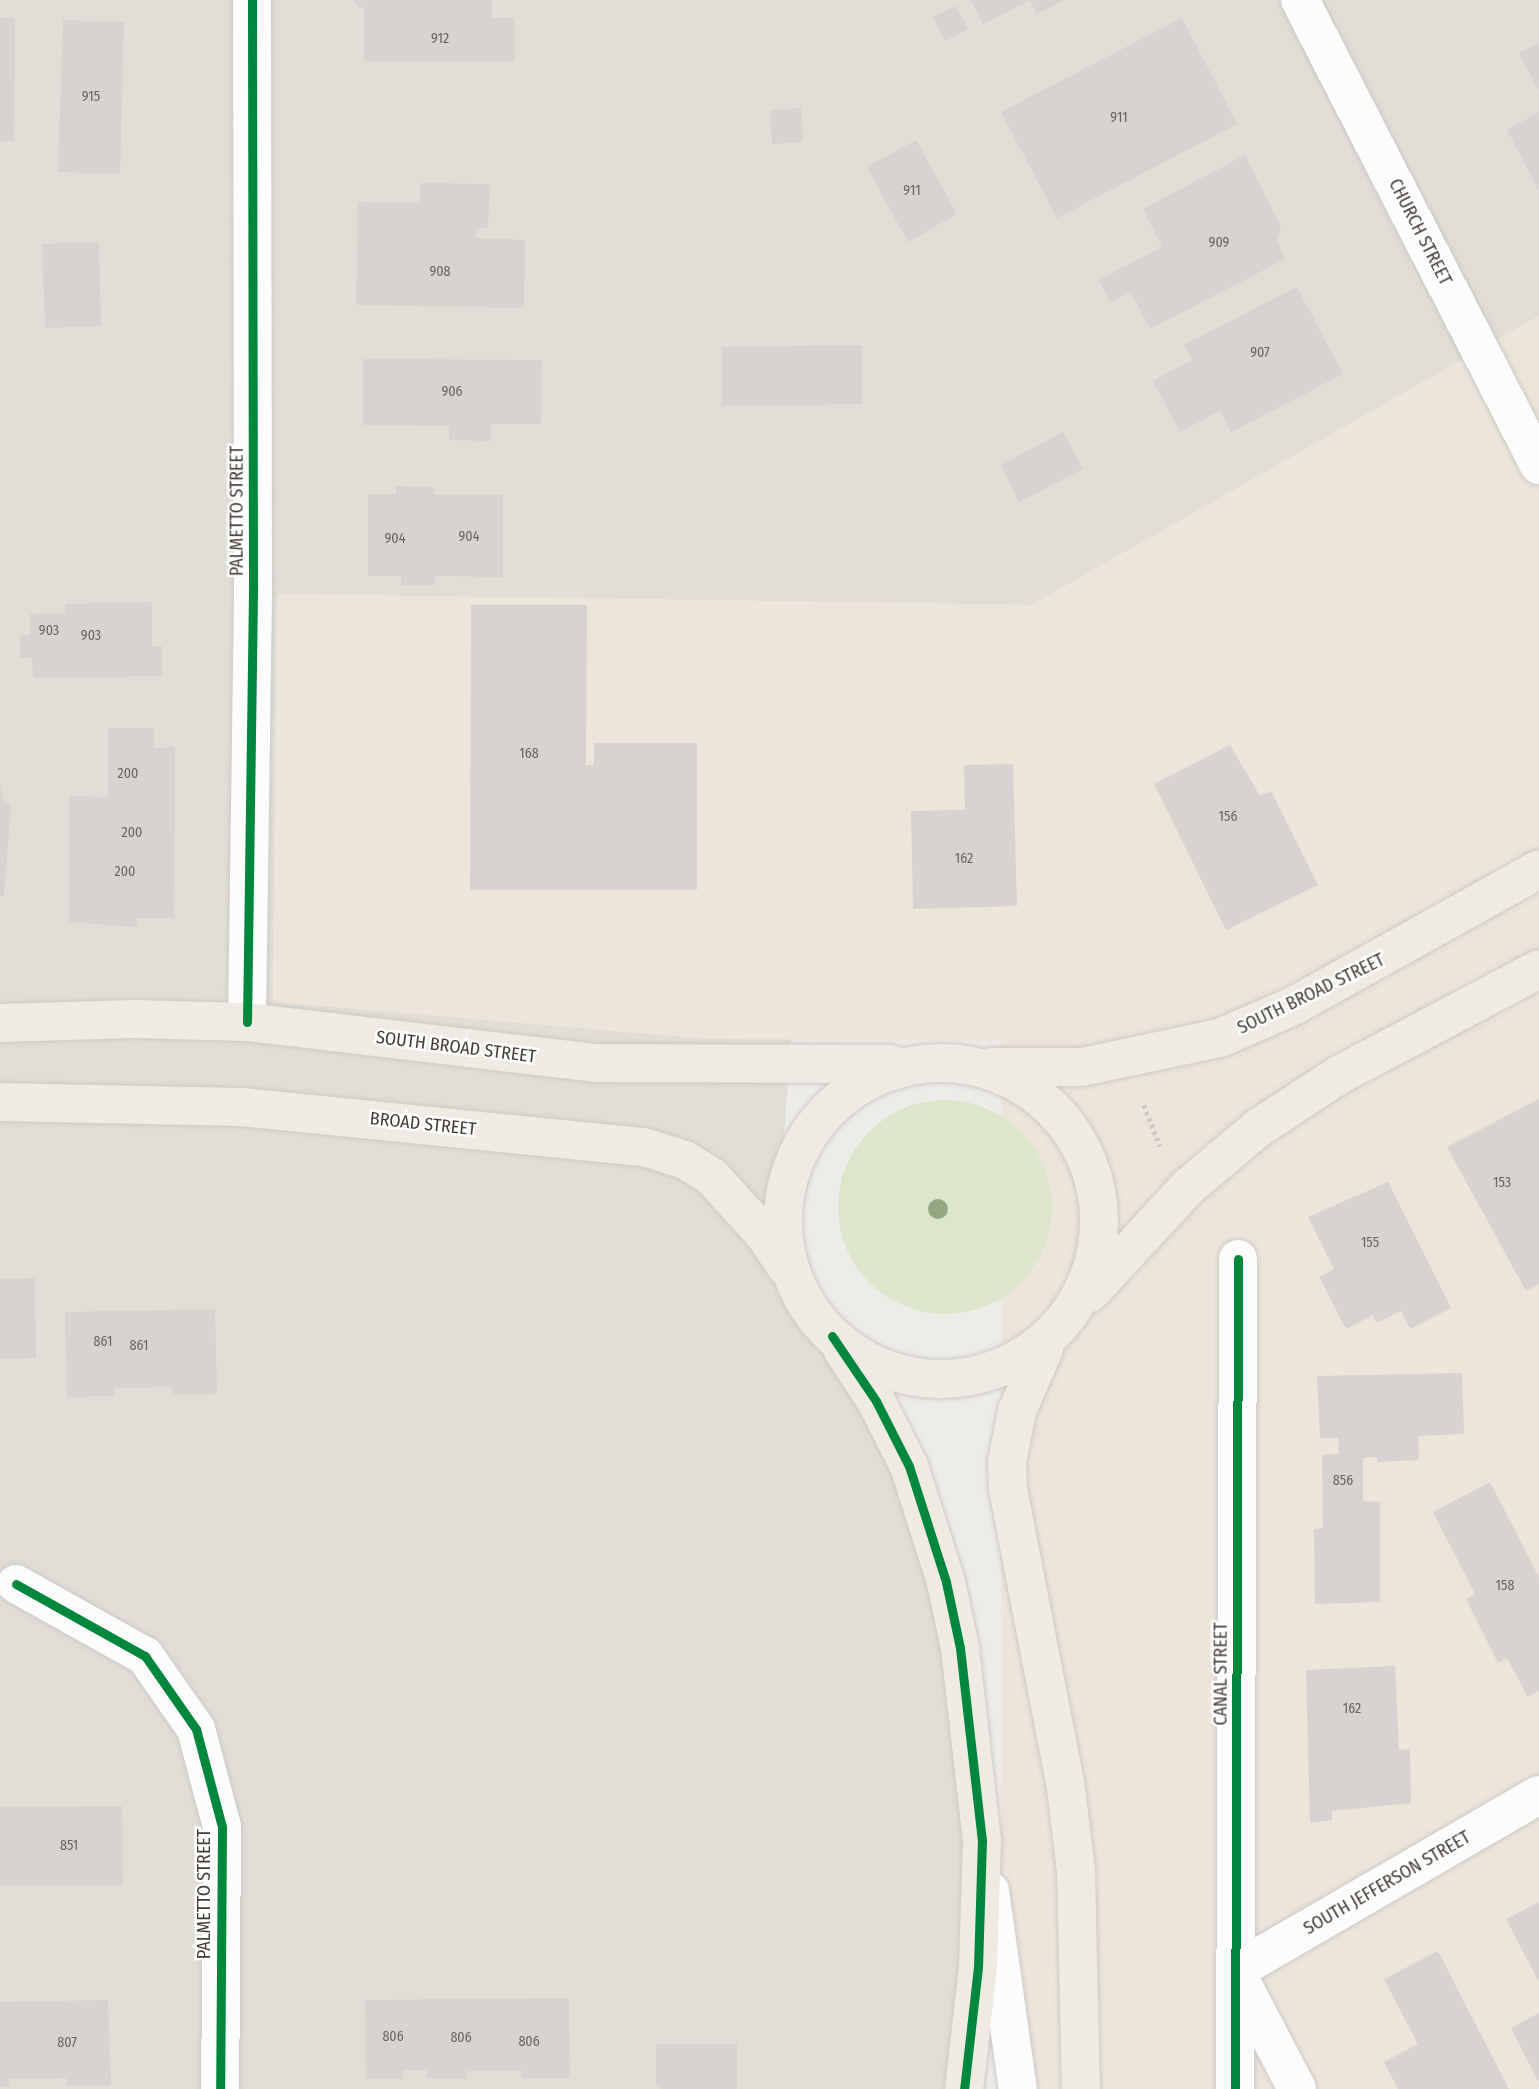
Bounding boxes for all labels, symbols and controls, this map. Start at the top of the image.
house number: 912 [431,31,449,47]
house number: 915 [82,89,100,105]
house number: 911 [1110,110,1128,126]
street label: CHURCH STREET [1384,175,1456,289]
house number: 911 [903,183,921,199]
house number: 909 [1209,235,1229,251]
house number: 908 [429,264,451,280]
house number: 907 [1250,345,1270,361]
house number: 906 [441,384,463,400]
street label: PALMETTO STREET [226,446,248,576]
house number: 904 [459,529,479,545]
house number: 904 [385,531,405,547]
house number: 903 [39,623,59,639]
house number: 903 [81,628,101,644]
house number: 168 [519,746,539,762]
house number: 200 [118,766,138,782]
house number: 156 [1219,809,1237,825]
house number: 200 [122,825,142,841]
house number: 162 [955,851,973,867]
house number: 200 [115,864,135,880]
street label: SOUTH BROAD STREET [1234,949,1388,1039]
street label: SOUTH BROAD STREET [375,1026,537,1068]
street label: BROAD STREET [369,1108,477,1140]
house number: 153 [1493,1175,1511,1191]
house number: 155 [1361,1235,1379,1251]
house number: 861 [94,1334,112,1350]
house number: 861 [130,1338,148,1354]
house number: 856 [1333,1473,1353,1489]
house number: 158 [1496,1578,1514,1594]
street label: CANAL STREET [1210,1622,1232,1726]
house number: 162 [1343,1701,1361,1717]
street label: SOUTH JEFFERSON STREET [1300,1826,1474,1940]
street label: PALMETTO STREET [193,1829,215,1959]
house number: 851 [60,1838,78,1854]
house number: 806 [382,2029,404,2045]
house number: 806 [450,2030,472,2046]
house number: 806 [518,2034,540,2050]
house number: 807 [57,2035,77,2051]

